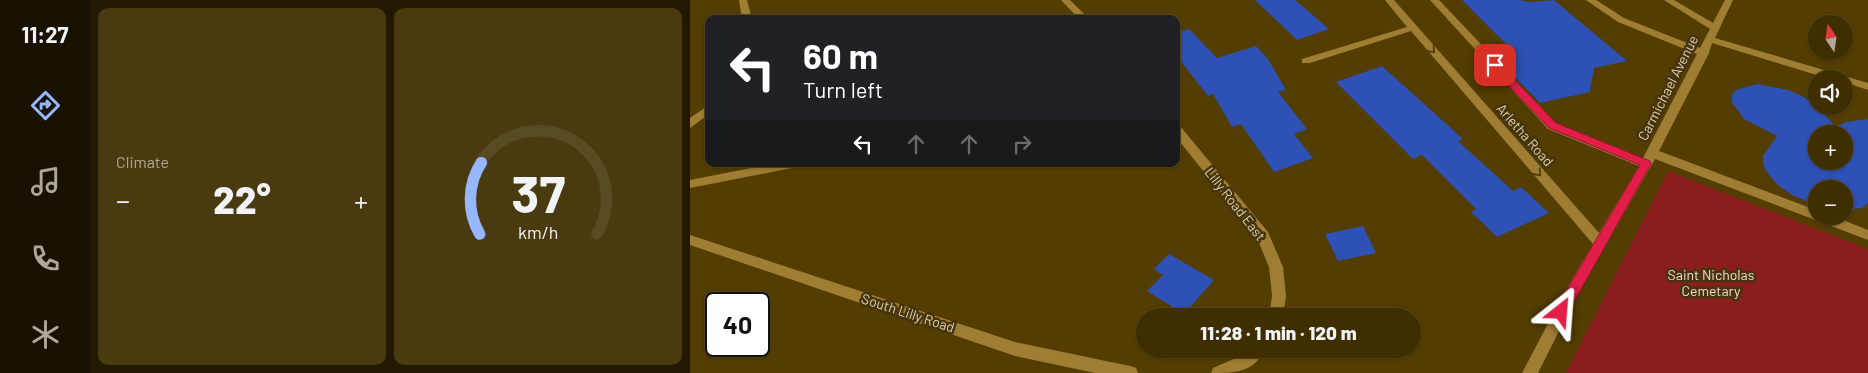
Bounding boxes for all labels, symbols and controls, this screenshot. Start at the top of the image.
north arrow [1808,15,1852,60]
map controls [1808,15,1853,225]
text: 11:27 [22,21,68,47]
street label: Carmichael Avenue [1634,32,1701,143]
text: 60 m [803,34,878,76]
icon: left [720,35,785,100]
one-way arrow [1426,44,1435,53]
pin [1474,44,1516,86]
icon: arrive [1481,51,1509,79]
button: sound [1808,70,1853,115]
text: Turn left [803,76,883,102]
icon: directions [28,88,63,123]
street label: Arletha Road [1493,100,1557,170]
button: + [1808,125,1853,170]
icon: left [849,130,877,158]
icon: ahead [902,130,930,158]
icon: ahead [955,130,983,158]
icon: right [1008,130,1036,158]
text: Climate [116,152,169,171]
text: 37 [511,161,565,223]
icon: music [28,164,63,199]
street label: Lilly Road East [1201,164,1269,244]
one-way arrow [1533,167,1542,176]
text: 22° [213,176,271,222]
button: − [1808,180,1853,225]
text: − [116,183,130,217]
text: + [354,183,368,217]
text: km/h [518,221,558,243]
icon: phone [28,241,63,276]
park label: Saint Nicholas Cemetary [1668,266,1755,299]
position arrow [1534,285,1586,337]
street label: South Lilly Road [859,289,957,336]
speed limit sign: 40 [705,292,770,357]
icon: climate [28,317,63,352]
text: 11:28 · 1 min · 120 m [1200,321,1357,344]

